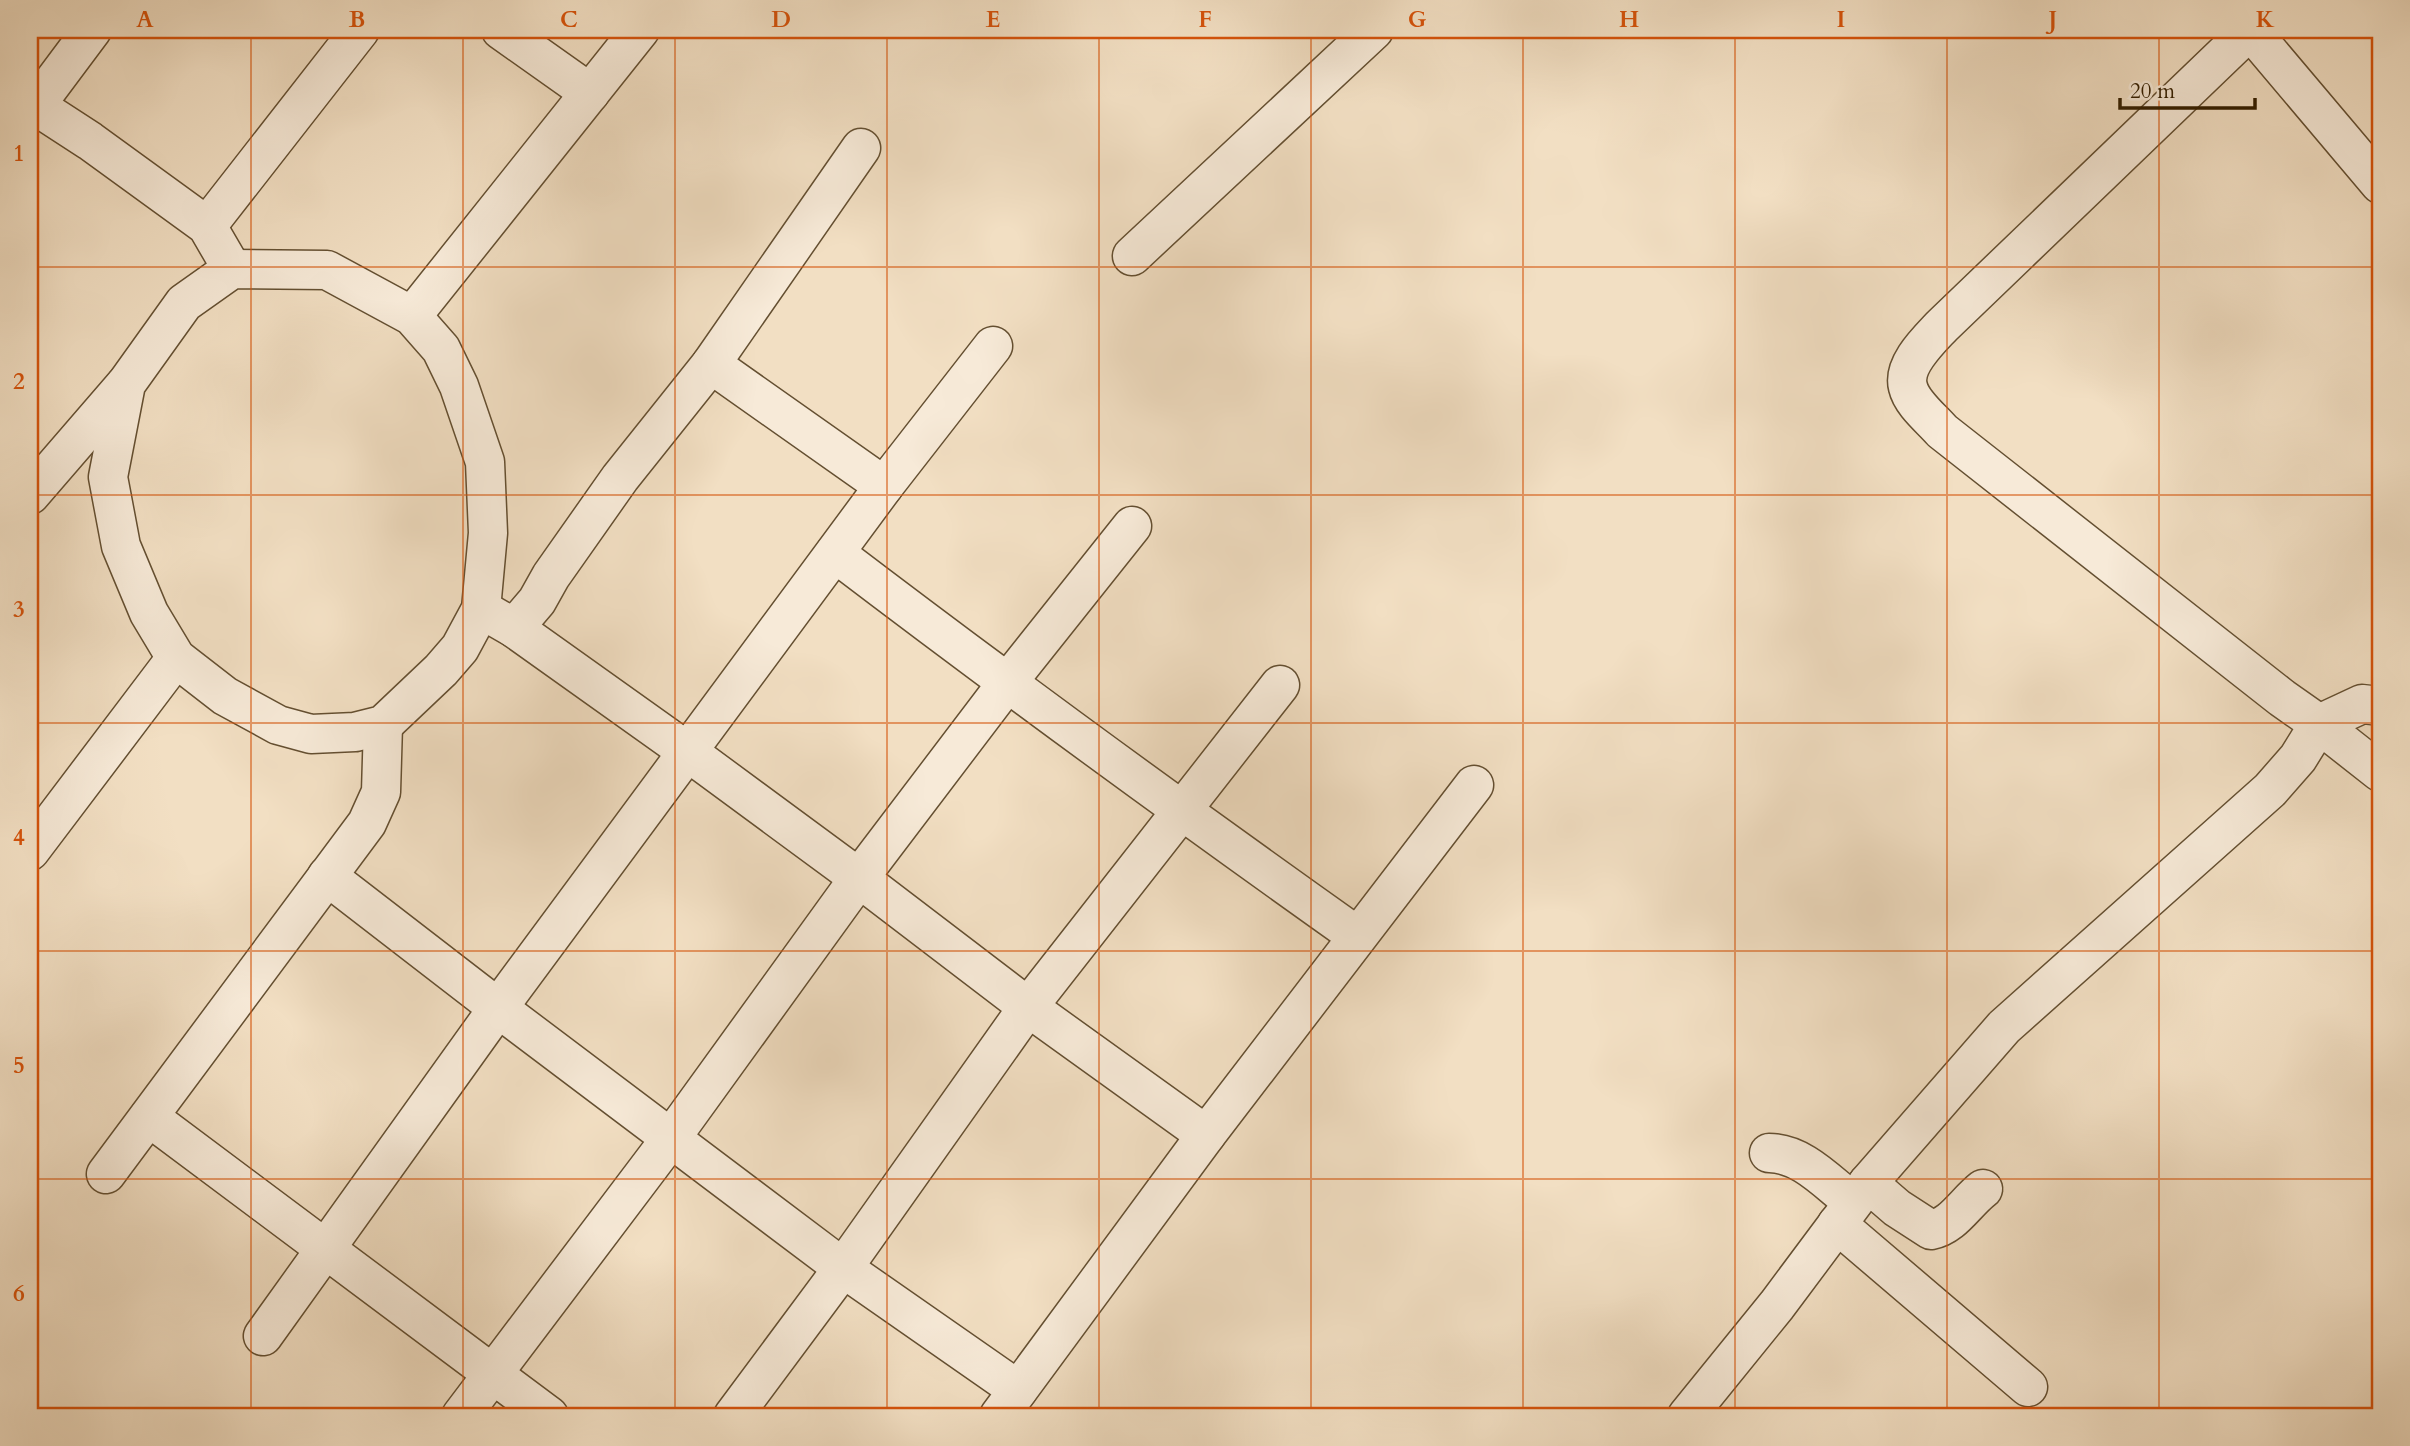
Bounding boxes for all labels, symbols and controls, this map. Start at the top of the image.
text: A [136,4,154,35]
text: B [349,4,365,35]
text: C [560,4,578,35]
text: D [771,4,791,35]
text: E [986,4,1000,35]
text: F [1198,4,1212,35]
text: G [1408,4,1427,35]
text: H [1619,4,1639,35]
text: I [1837,4,1845,35]
text: J [2046,4,2057,35]
text: K [2256,4,2275,35]
scale bar [2120,66,2254,110]
text: 20 m [2130,77,2175,106]
text: 1 [13,138,25,169]
text: 2 [13,366,25,397]
text: 3 [13,594,25,625]
text: 4 [13,822,25,853]
text: 5 [13,1050,25,1081]
text: 6 [13,1278,25,1309]

